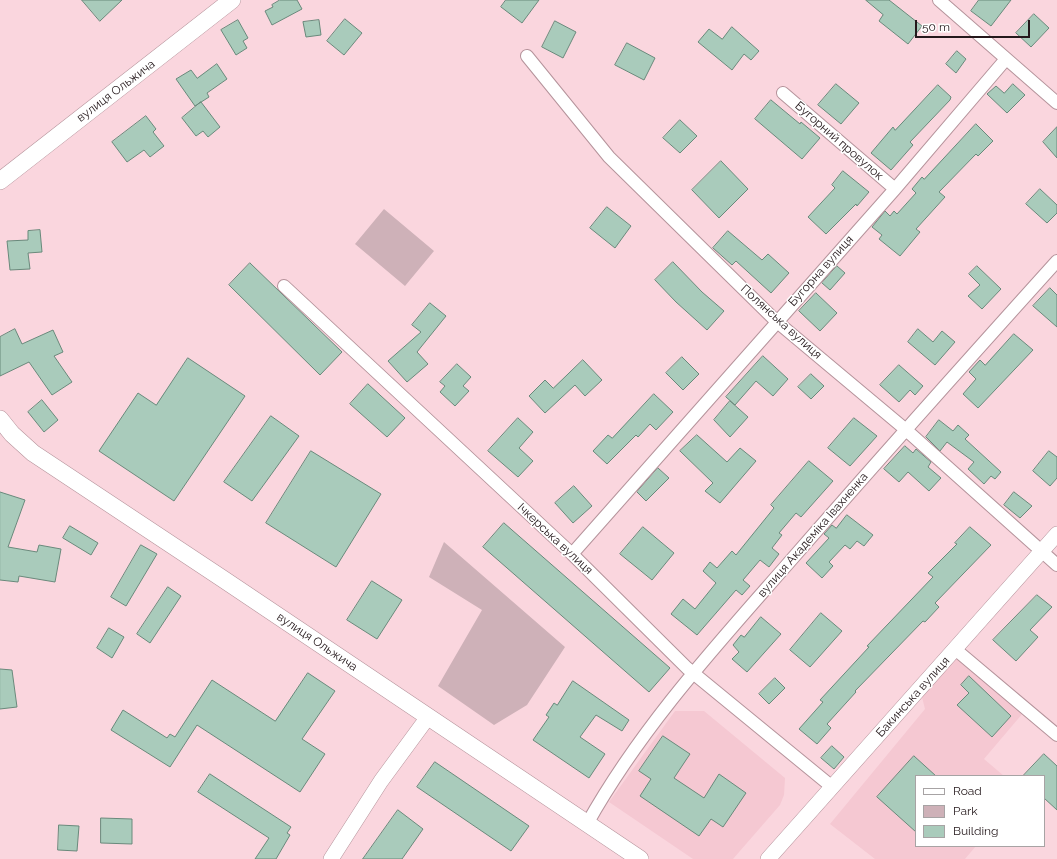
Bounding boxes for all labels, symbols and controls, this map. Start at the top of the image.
scale bar [917,12,1032,38]
text: 50 m [922,20,950,34]
street label: вулиця Ольжича [74,57,158,125]
street label: Бугорний провулок [792,99,886,183]
street label: Бугорна вулиця [785,233,857,309]
street label: Полянська вулиця [738,282,824,362]
street label: вулиця Академіка Івахненка [755,470,871,600]
street label: Ічкерська вулиця [514,500,596,578]
street label: вулиця Ольжича [274,610,360,674]
street label: Бакинська вулиця [873,654,953,740]
legend [915,775,1045,847]
text: Road [953,784,982,798]
text: Park [953,804,978,818]
text: Building [953,824,999,838]

